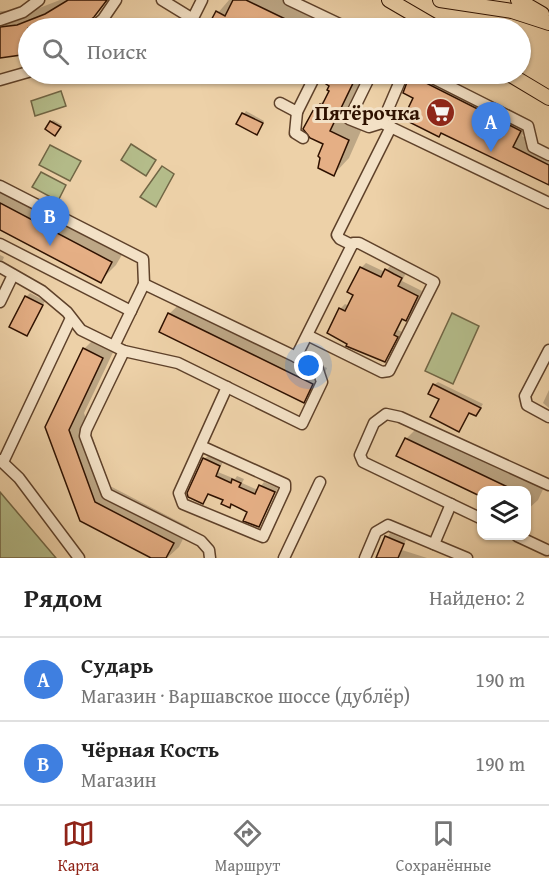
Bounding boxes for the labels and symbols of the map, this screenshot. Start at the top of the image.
supermarket icon: Пятёрочка [425,96,457,128]
place label: Пятёрочка [315,97,420,128]
pin: A [472,102,510,152]
pin: B [31,196,70,246]
your location [294,351,323,380]

